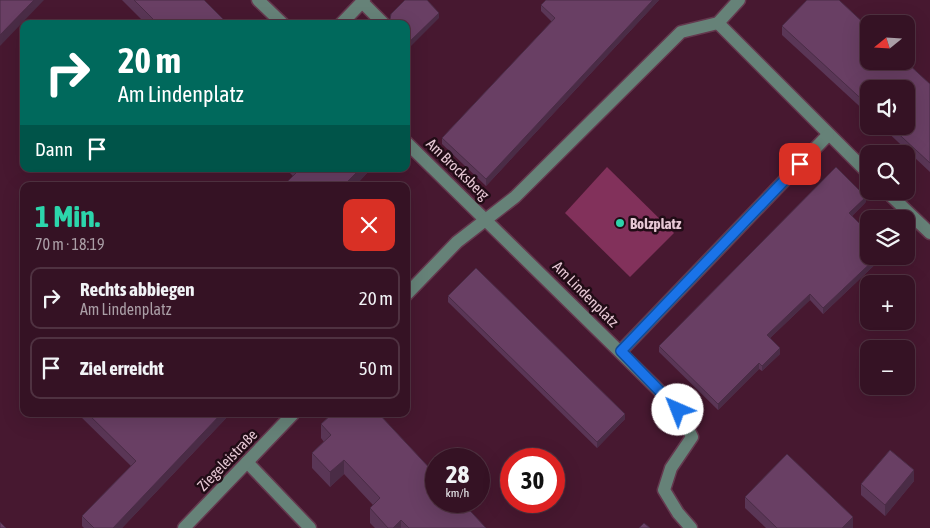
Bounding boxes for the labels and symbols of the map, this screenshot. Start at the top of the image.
north arrow [860,15,915,70]
street label: Am Brocksberg [423,135,493,203]
pin [779,143,821,185]
place label: Bolzplatz [630,215,682,232]
marker: Bolzplatz [614,217,626,229]
street label: Am Lindenplatz [550,258,623,331]
position arrow [651,383,703,435]
street label: Ziegeleistraße [194,426,261,494]
speed limit sign: 30 [500,448,565,513]

